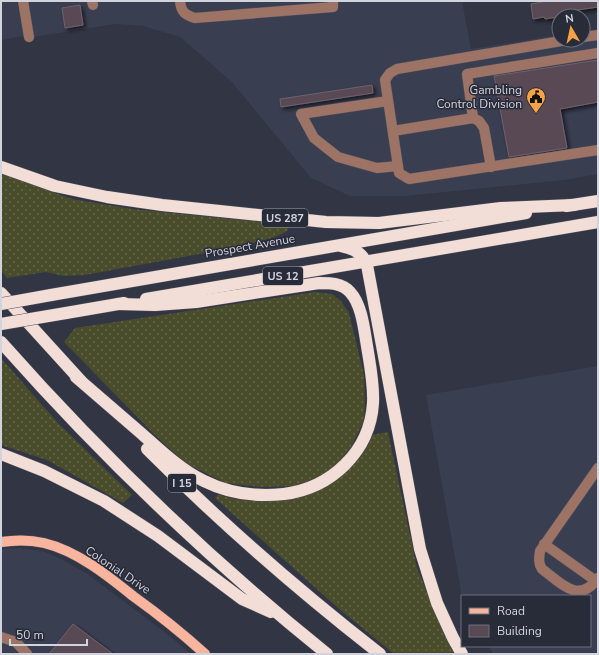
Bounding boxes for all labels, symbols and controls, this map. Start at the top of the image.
north arrow [551,8,591,48]
text: N [564,11,575,27]
place label: Gambling Control Division [436,82,522,112]
public building icon: Gambling Control Division [525,86,547,114]
road number: US 287 [262,209,308,227]
street label: Prospect Avenue [204,230,296,262]
road number: US 12 [263,267,303,285]
road number: I 15 [168,474,196,492]
street label: Colonial Drive [82,542,154,598]
legend [461,595,591,647]
text: Road [497,603,525,619]
scale bar [10,621,87,647]
text: Building [497,623,542,639]
text: 50 m [16,627,44,643]

